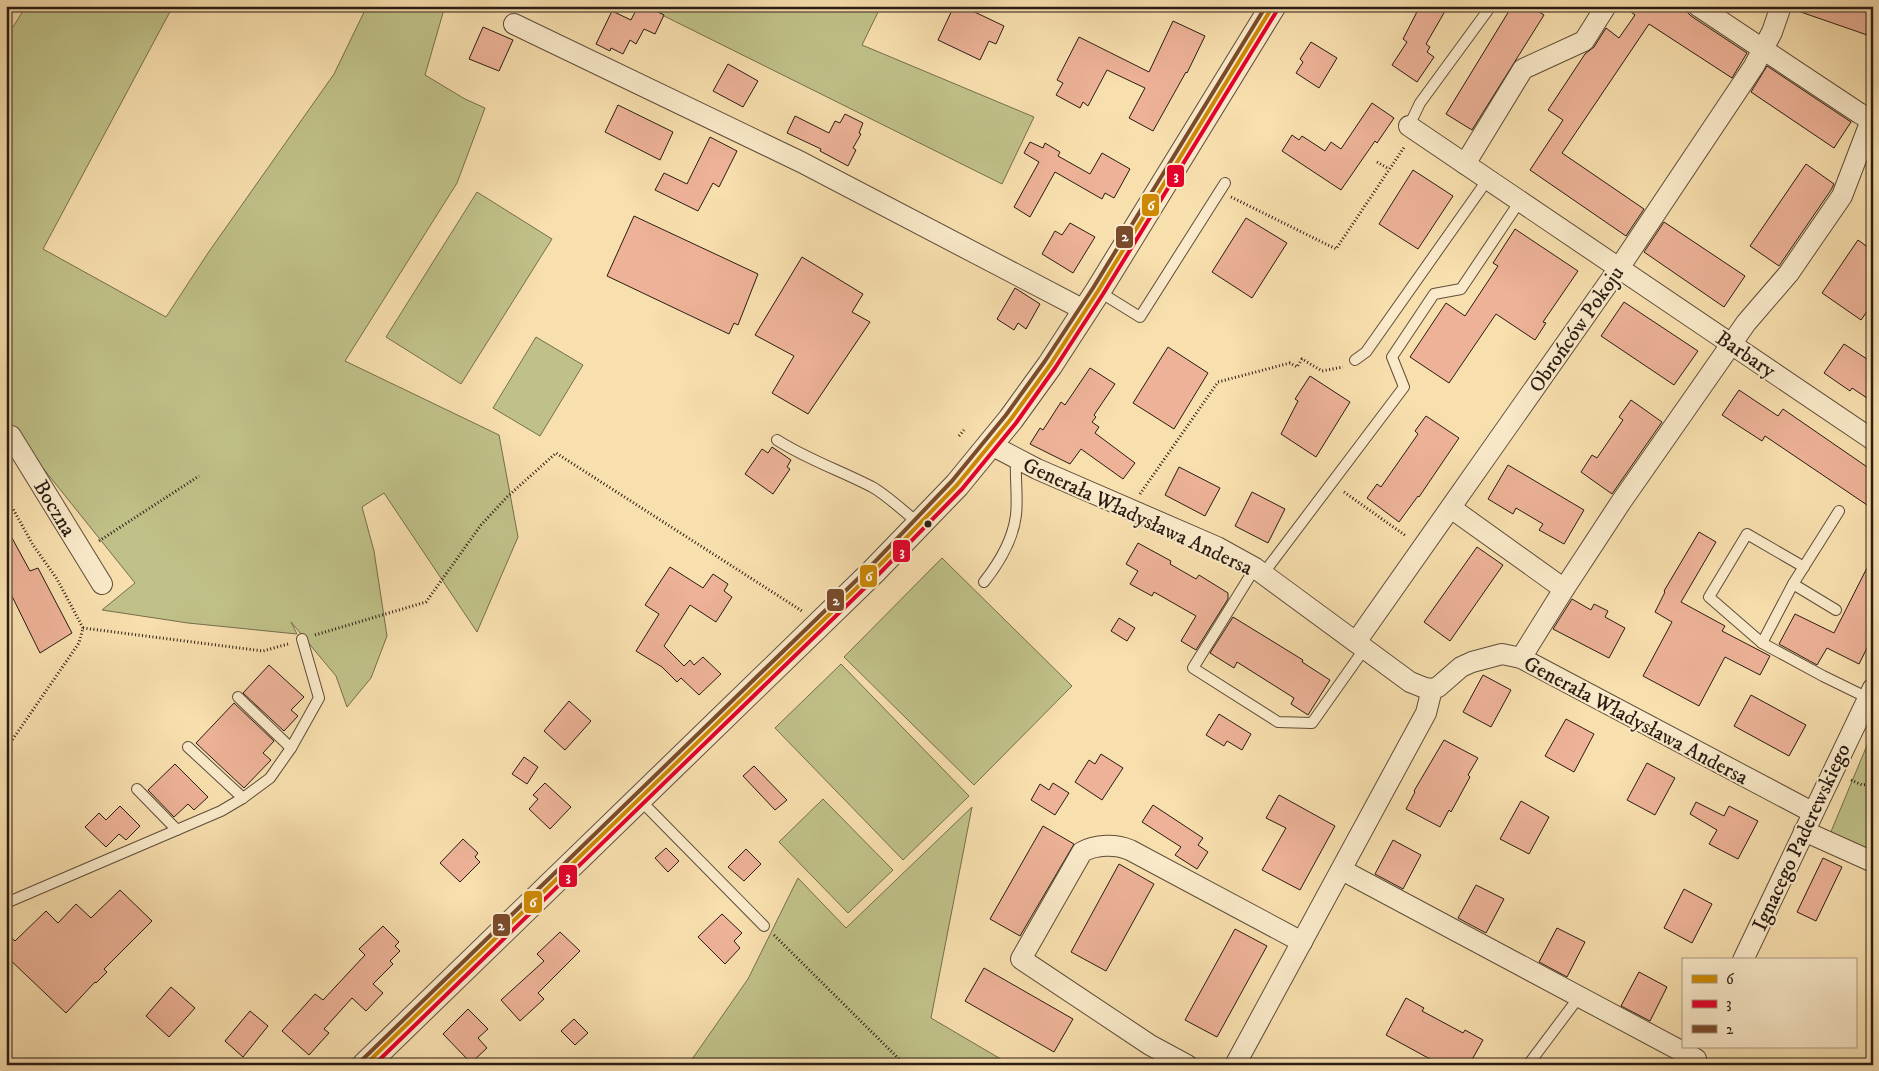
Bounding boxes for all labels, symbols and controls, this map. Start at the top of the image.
line badge: 3 [1166,164,1185,188]
text: 3 [1173,167,1179,185]
line badge: 6 [1141,193,1160,217]
text: 6 [1147,197,1155,215]
line badge: 2 [1115,225,1134,249]
text: 2 [1122,228,1130,246]
street label: Obrońców Pokoju [1524,261,1630,398]
street label: Barbary [1711,325,1781,385]
street label: Generała Władysława Andersa [1019,452,1257,582]
street label: Boczna [27,475,81,542]
unlabelled marker [923,519,933,529]
line badge: 3 [892,539,911,563]
text: 3 [899,543,905,561]
line badge: 6 [859,564,878,588]
text: 6 [865,568,873,586]
line badge: 2 [826,588,845,612]
text: 2 [833,592,841,610]
street label: Generała Władysława Andersa [1519,651,1752,791]
street label: Ignacego Paderewskiego [1747,740,1857,935]
line badge: 3 [558,864,578,888]
text: 3 [565,868,571,886]
line badge: 6 [523,890,543,914]
text: 6 [529,894,537,912]
line badge: 2 [492,913,511,937]
text: 2 [498,917,506,935]
legend [1682,958,1856,1048]
text: 6 [1726,970,1735,989]
text: 3 [1726,994,1732,1013]
text: 2 [1726,1020,1734,1039]

